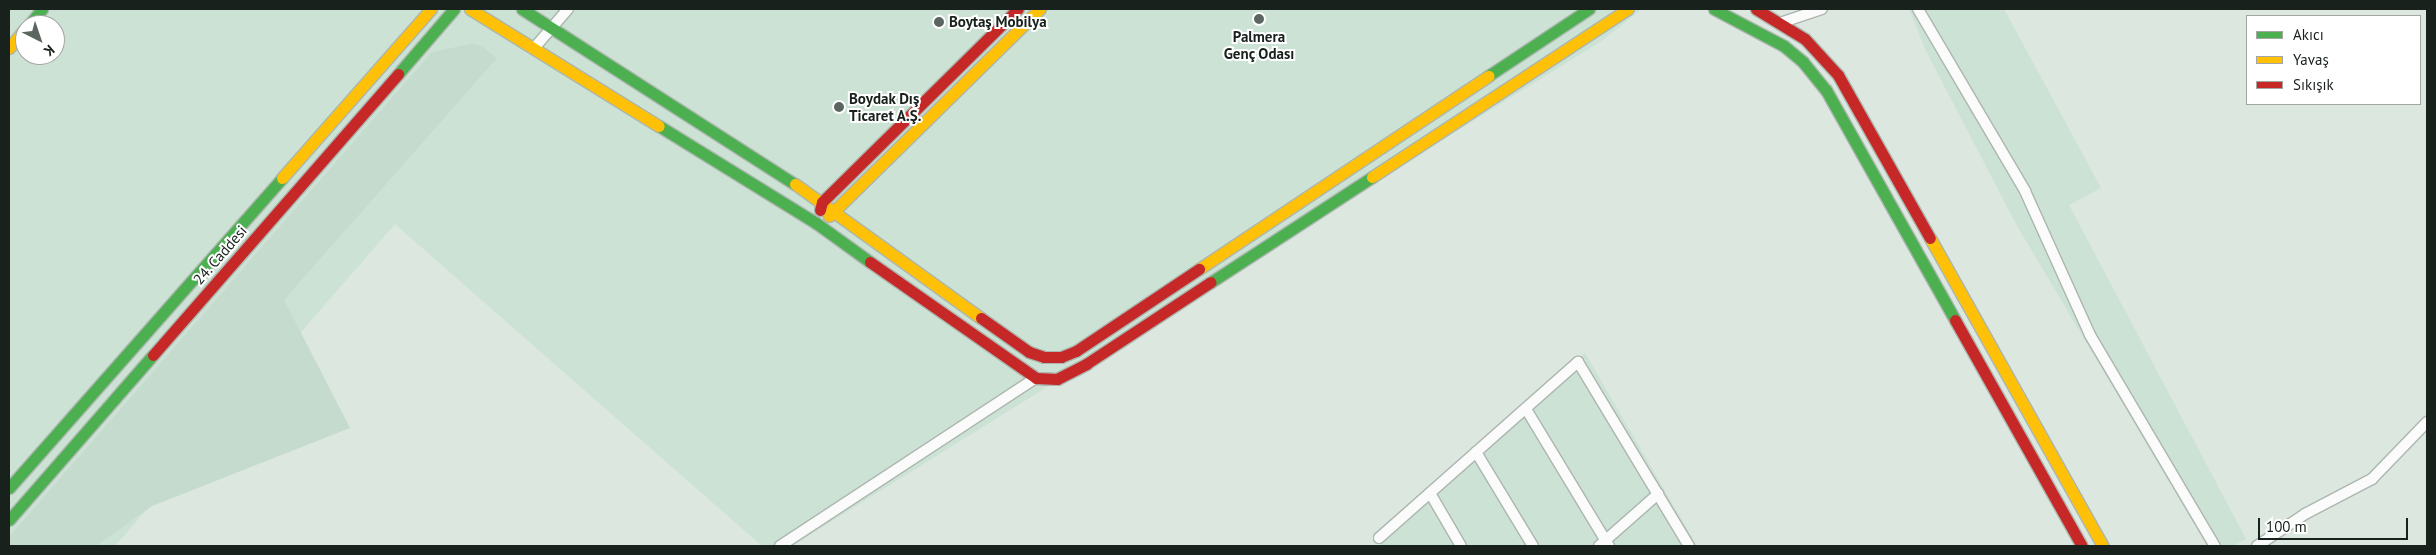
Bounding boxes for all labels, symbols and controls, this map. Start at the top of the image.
place label: Boytaş Mobilya [949,13,1047,31]
marker: Palmera Genç Odası [1253,13,1265,25]
north arrow [15,15,65,65]
legend [2246,15,2421,105]
marker: Boytaş Mobilya [933,16,945,28]
text: Akıcı [2293,25,2324,44]
place label: Palmera Genç Odası [1223,27,1295,62]
text: K [40,41,58,60]
text: Yavaş [2293,50,2329,69]
text: Sıkışık [2293,75,2334,94]
place label: Boydak Dış Ticaret A.Ş. [849,89,922,124]
marker: Boydak Dış Ticaret A.Ş. [833,101,845,113]
street label: 24. Caddesi [189,221,251,289]
scale bar [2261,508,2411,540]
text: 100 m [2266,517,2307,536]

